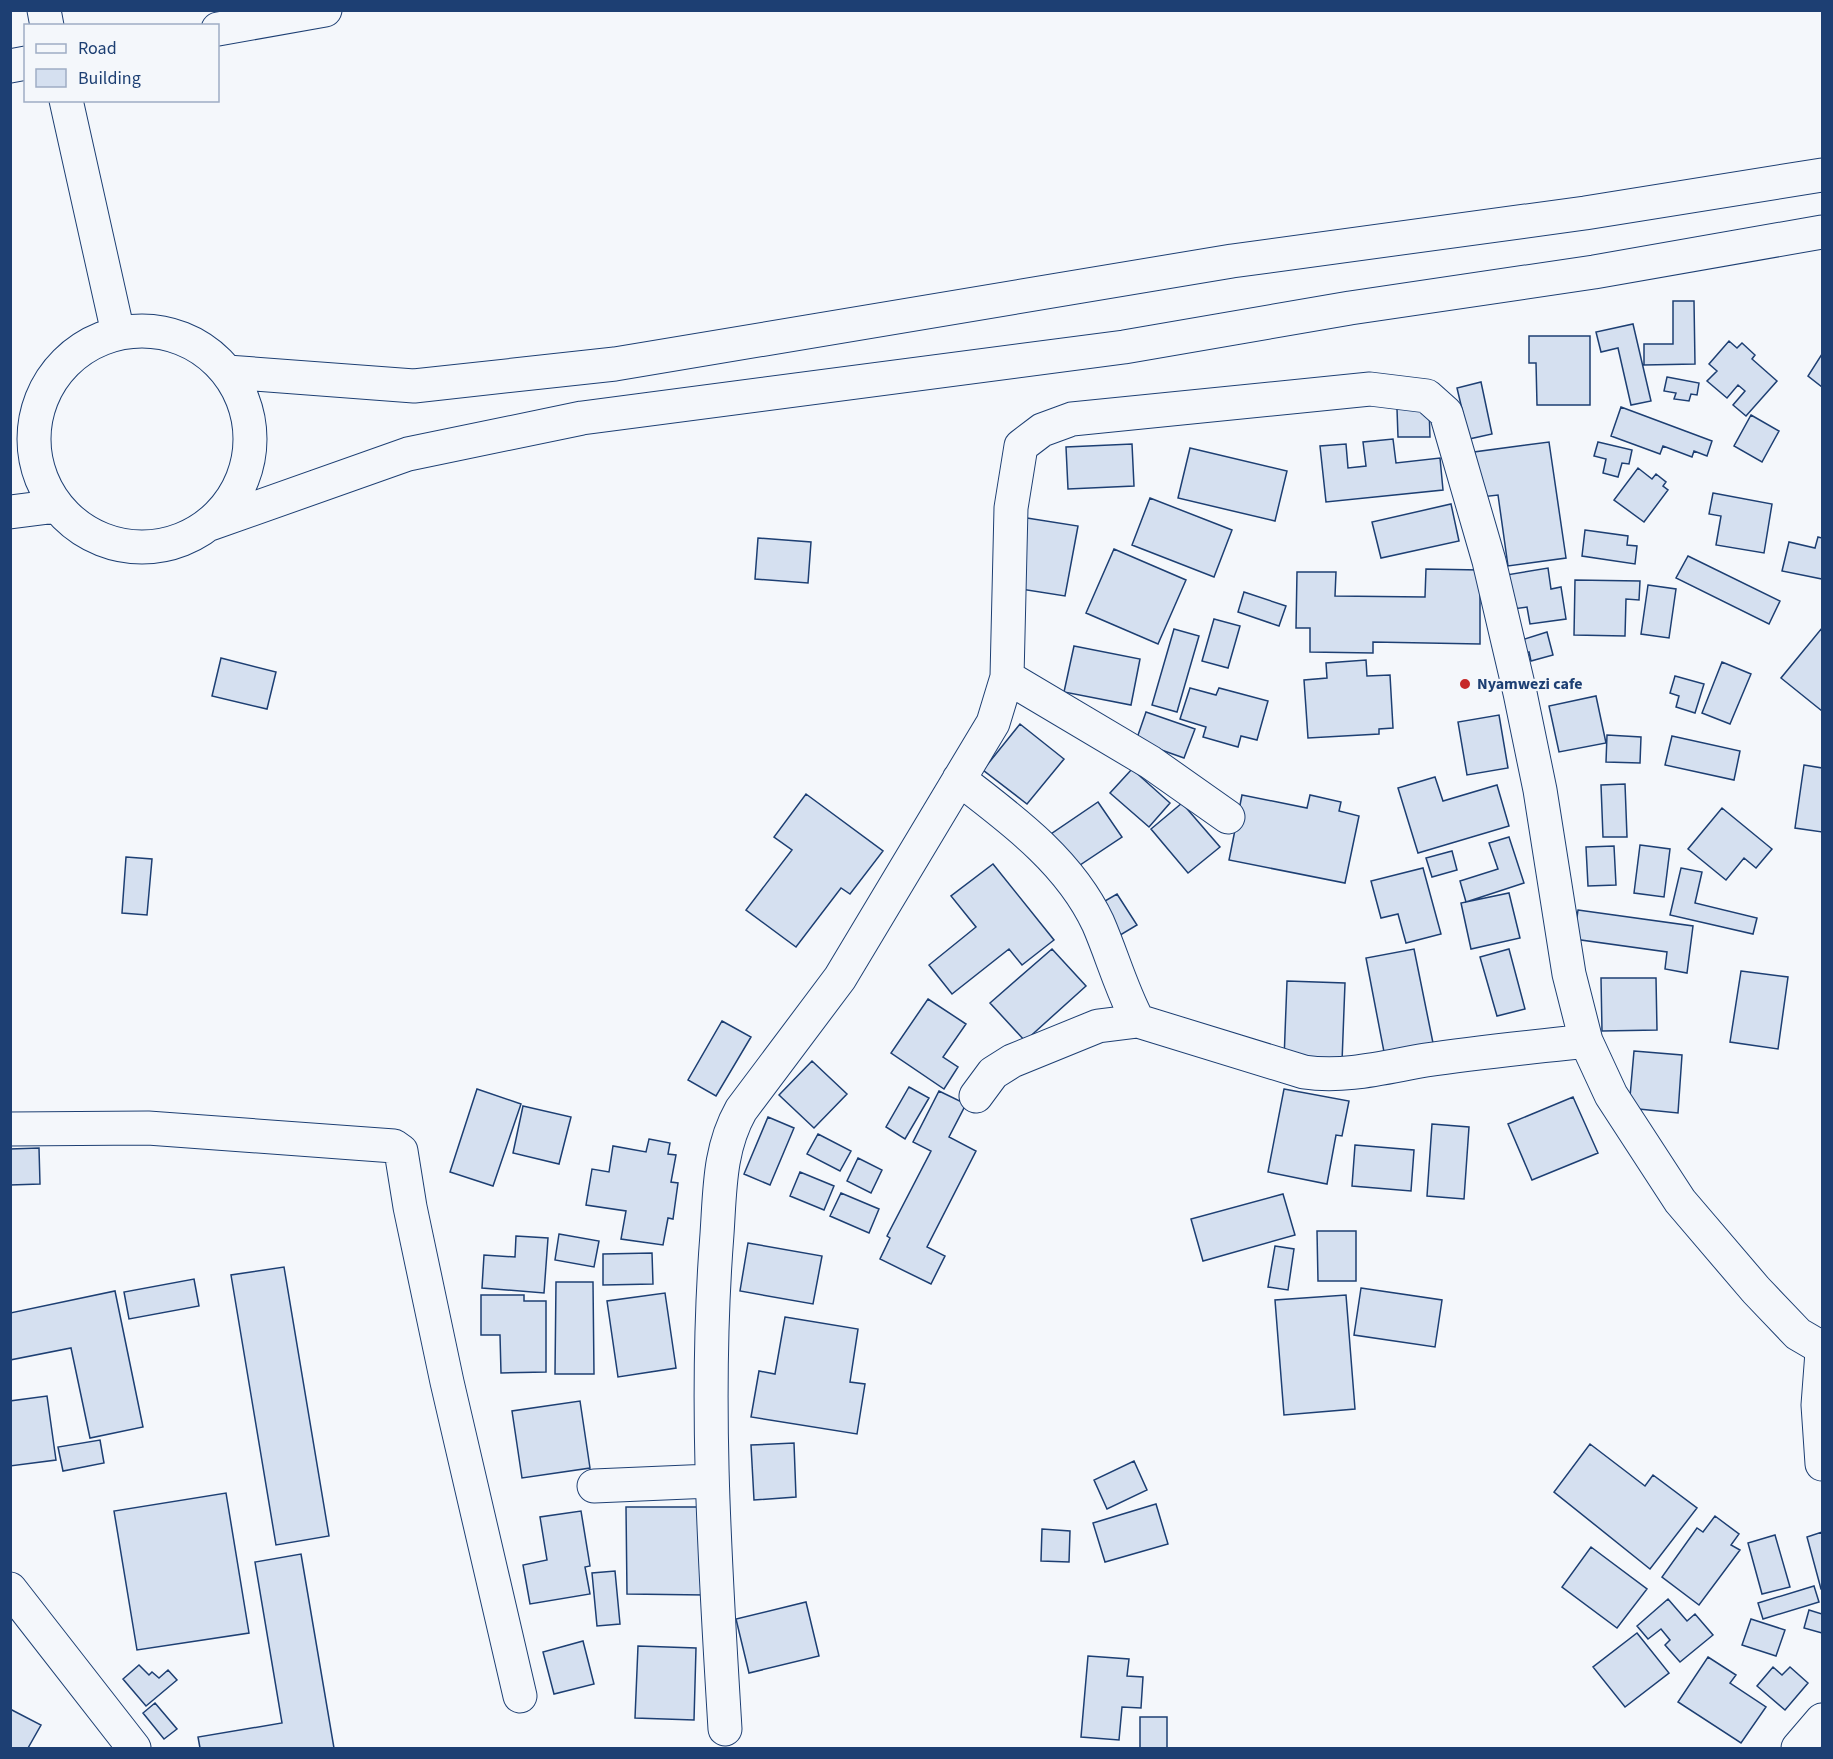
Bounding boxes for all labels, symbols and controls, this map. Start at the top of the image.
legend [24,24,219,102]
text: Road [78,36,117,61]
text: Building [78,66,141,91]
place label: Nyamwezi cafe [1477,673,1583,695]
marker: Nyamwezi cafe [1458,677,1472,691]

